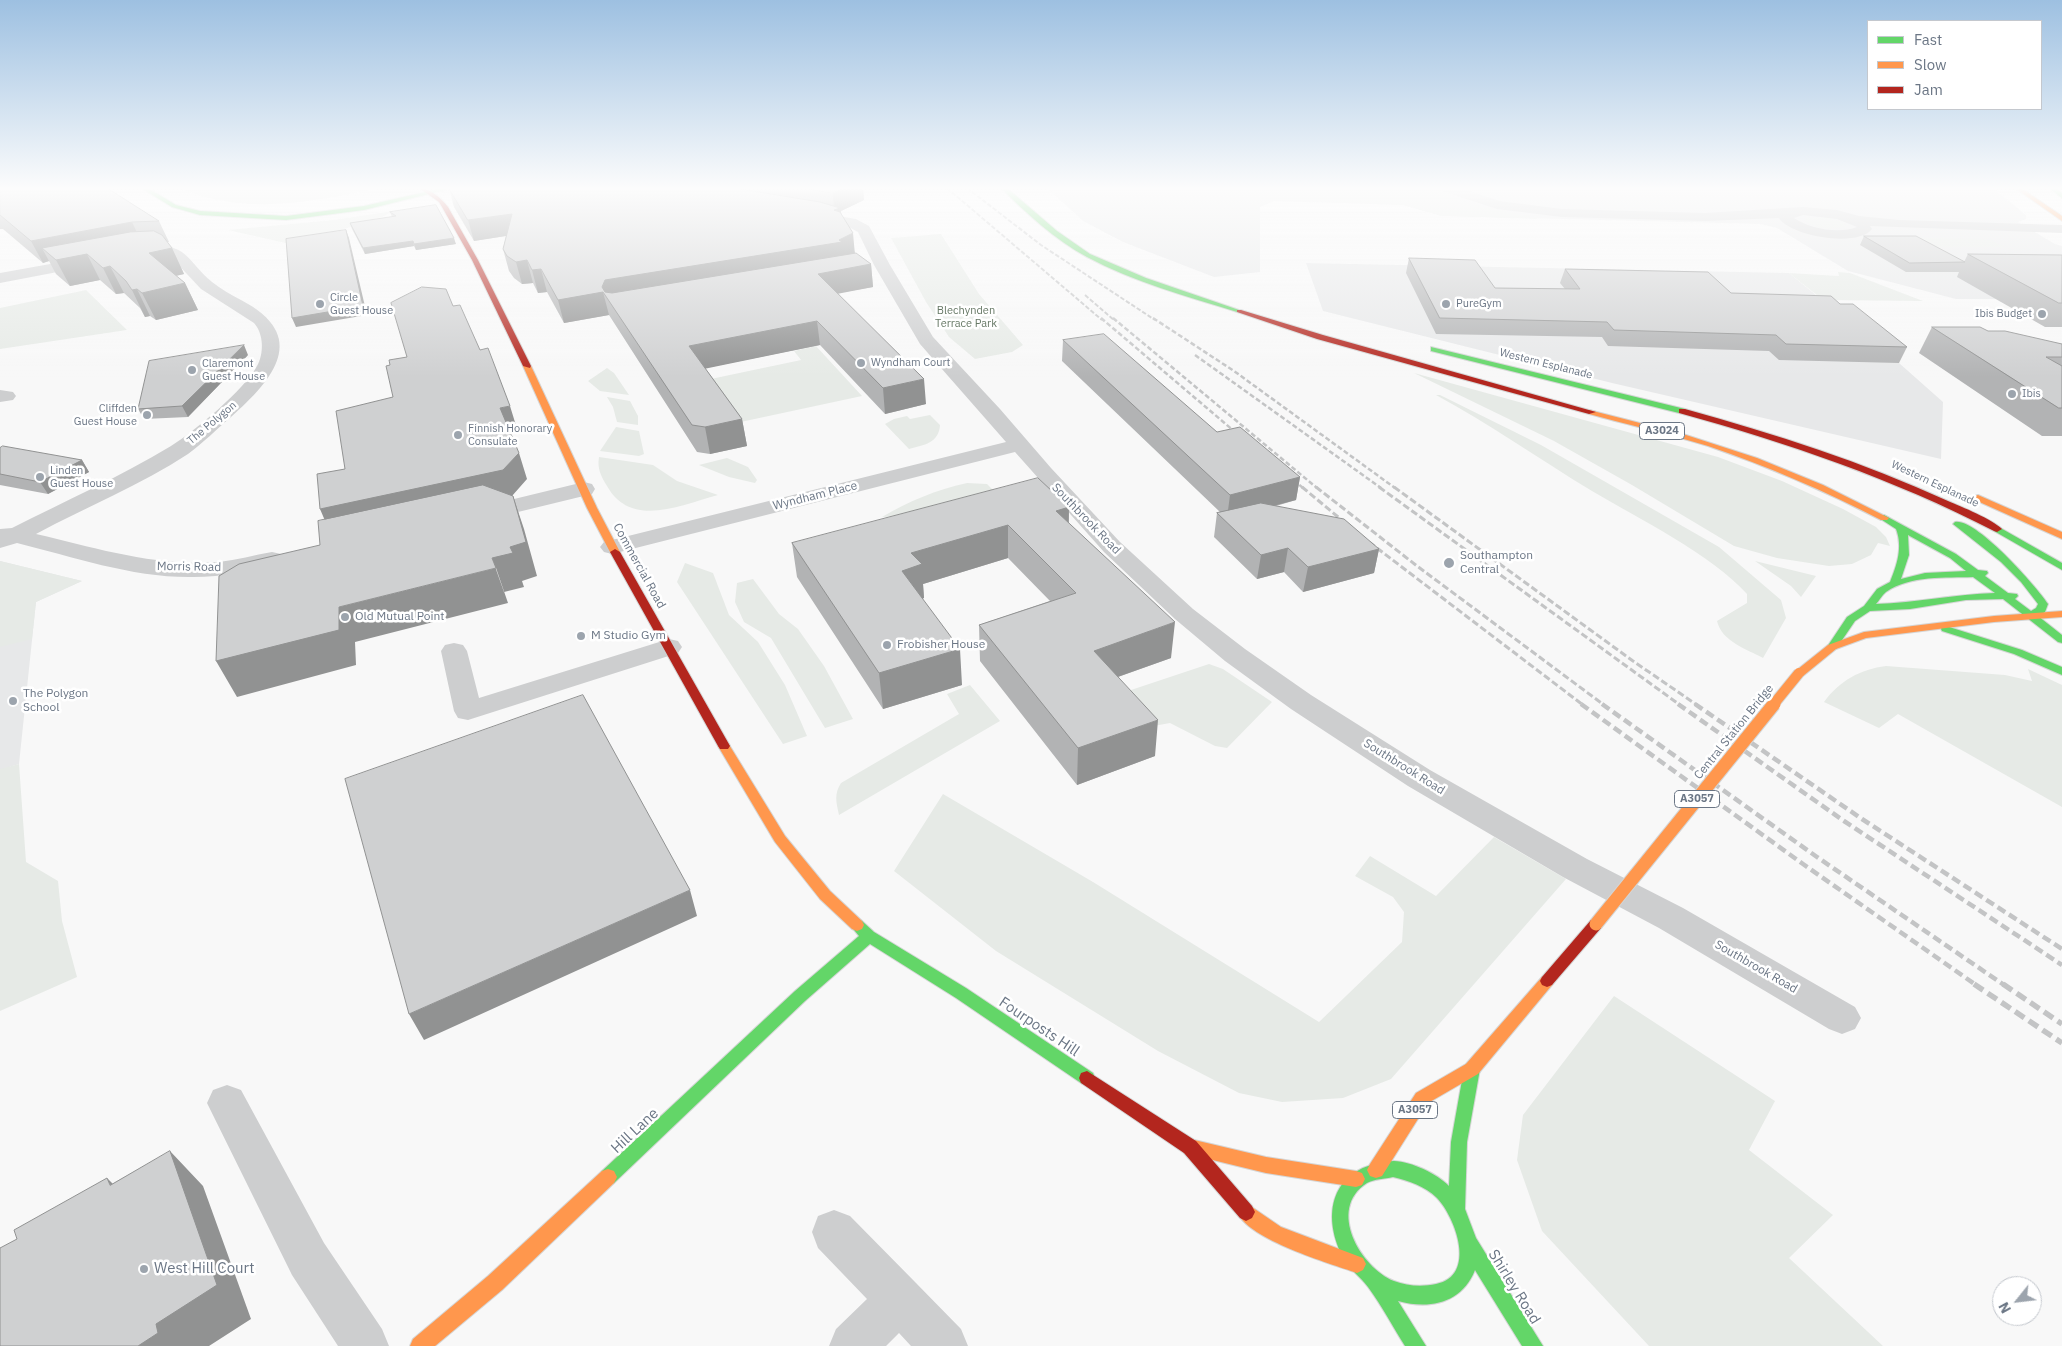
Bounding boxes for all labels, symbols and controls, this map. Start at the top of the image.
legend [1867,20,2042,110]
text: Fast [1914,30,1942,49]
text: Slow [1914,55,1947,74]
text: Jam [1914,80,1943,99]
place label: Circle Guest House [330,291,393,317]
place label: PureGym [1456,297,1502,311]
marker: Circle Guest House [314,298,326,310]
marker: PureGym [1440,298,1452,310]
park label: Blechynden Terrace Park [935,304,997,330]
place label: Ibis Budget [1975,307,2032,321]
marker: Ibis Budget [2036,308,2048,320]
street label: Western Esplanade [1498,346,1594,382]
place label: Wyndham Court [871,356,950,370]
place label: Claremont Guest House [202,357,265,383]
marker: Wyndham Court [855,357,867,369]
marker: Claremont Guest House [186,364,198,376]
place label: Ibis [2022,387,2041,401]
marker: Ibis [2006,388,2018,400]
street label: The Polygon [185,399,239,447]
place label: Cliffden Guest House [74,402,137,428]
marker: Cliffden Guest House [141,409,153,421]
place label: Finnish Honorary Consulate [468,422,552,448]
road number: A3024 [1640,422,1684,440]
marker: Finnish Honorary Consulate [452,429,464,441]
street label: Western Esplanade [1889,458,1981,510]
place label: Linden Guest House [50,464,113,490]
marker: Linden Guest House [34,471,46,483]
street label: Wyndham Place [771,479,859,513]
street label: Southbrook Road [1049,481,1123,557]
street label: Commercial Road [610,521,668,611]
place label: Southampton Central [1460,549,1533,577]
marker: Southampton Central [1442,556,1456,570]
street label: Morris Road [157,559,221,575]
place label: Old Mutual Point [355,610,444,624]
marker: Old Mutual Point [339,611,351,623]
place label: M Studio Gym [591,629,666,643]
marker: M Studio Gym [575,630,587,642]
place label: Frobisher House [897,638,985,652]
marker: Frobisher House [881,639,893,651]
street label: Central Station Bridge [1691,682,1777,782]
place label: The Polygon School [23,687,88,715]
marker: The Polygon School [7,695,19,707]
street label: Southbrook Road [1361,736,1447,798]
road number: A3057 [1674,791,1720,808]
street label: Southbrook Road [1712,938,1800,996]
street label: Fourposts Hill [995,993,1083,1061]
road number: A3057 [1392,1102,1438,1118]
street label: Hill Lane [608,1105,662,1157]
street label: Shirley Road [1484,1247,1544,1327]
place label: West Hill Court [154,1260,254,1278]
marker: West Hill Court [138,1263,150,1275]
north arrow [1992,1276,2042,1326]
text: N [1994,1299,2015,1317]

